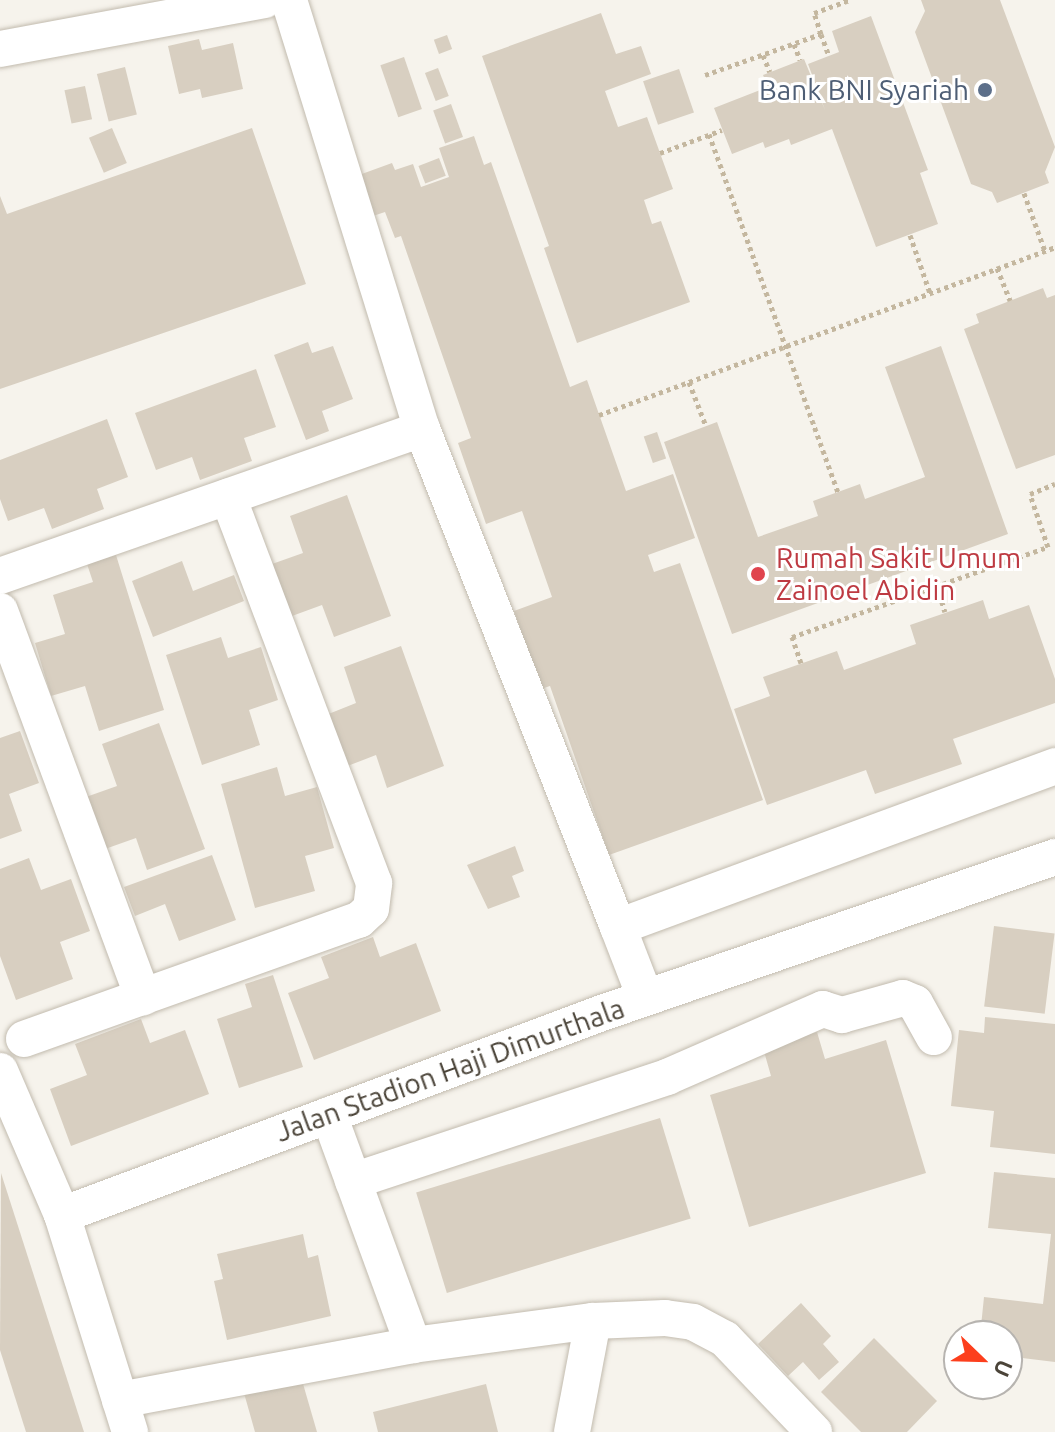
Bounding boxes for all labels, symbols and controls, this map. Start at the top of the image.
place label: Bank BNI Syariah [759,73,969,107]
marker: Bank BNI Syariah [976,81,994,99]
place label: Rumah Sakit Umum Zainoel Abidin [776,541,1021,607]
marker: Rumah Sakit Umum Zainoel Abidin [747,563,769,585]
street label: Jalan Stadion Haji Dimurthala [271,991,629,1149]
north arrow [943,1320,1023,1400]
text: U [989,1357,1018,1381]

